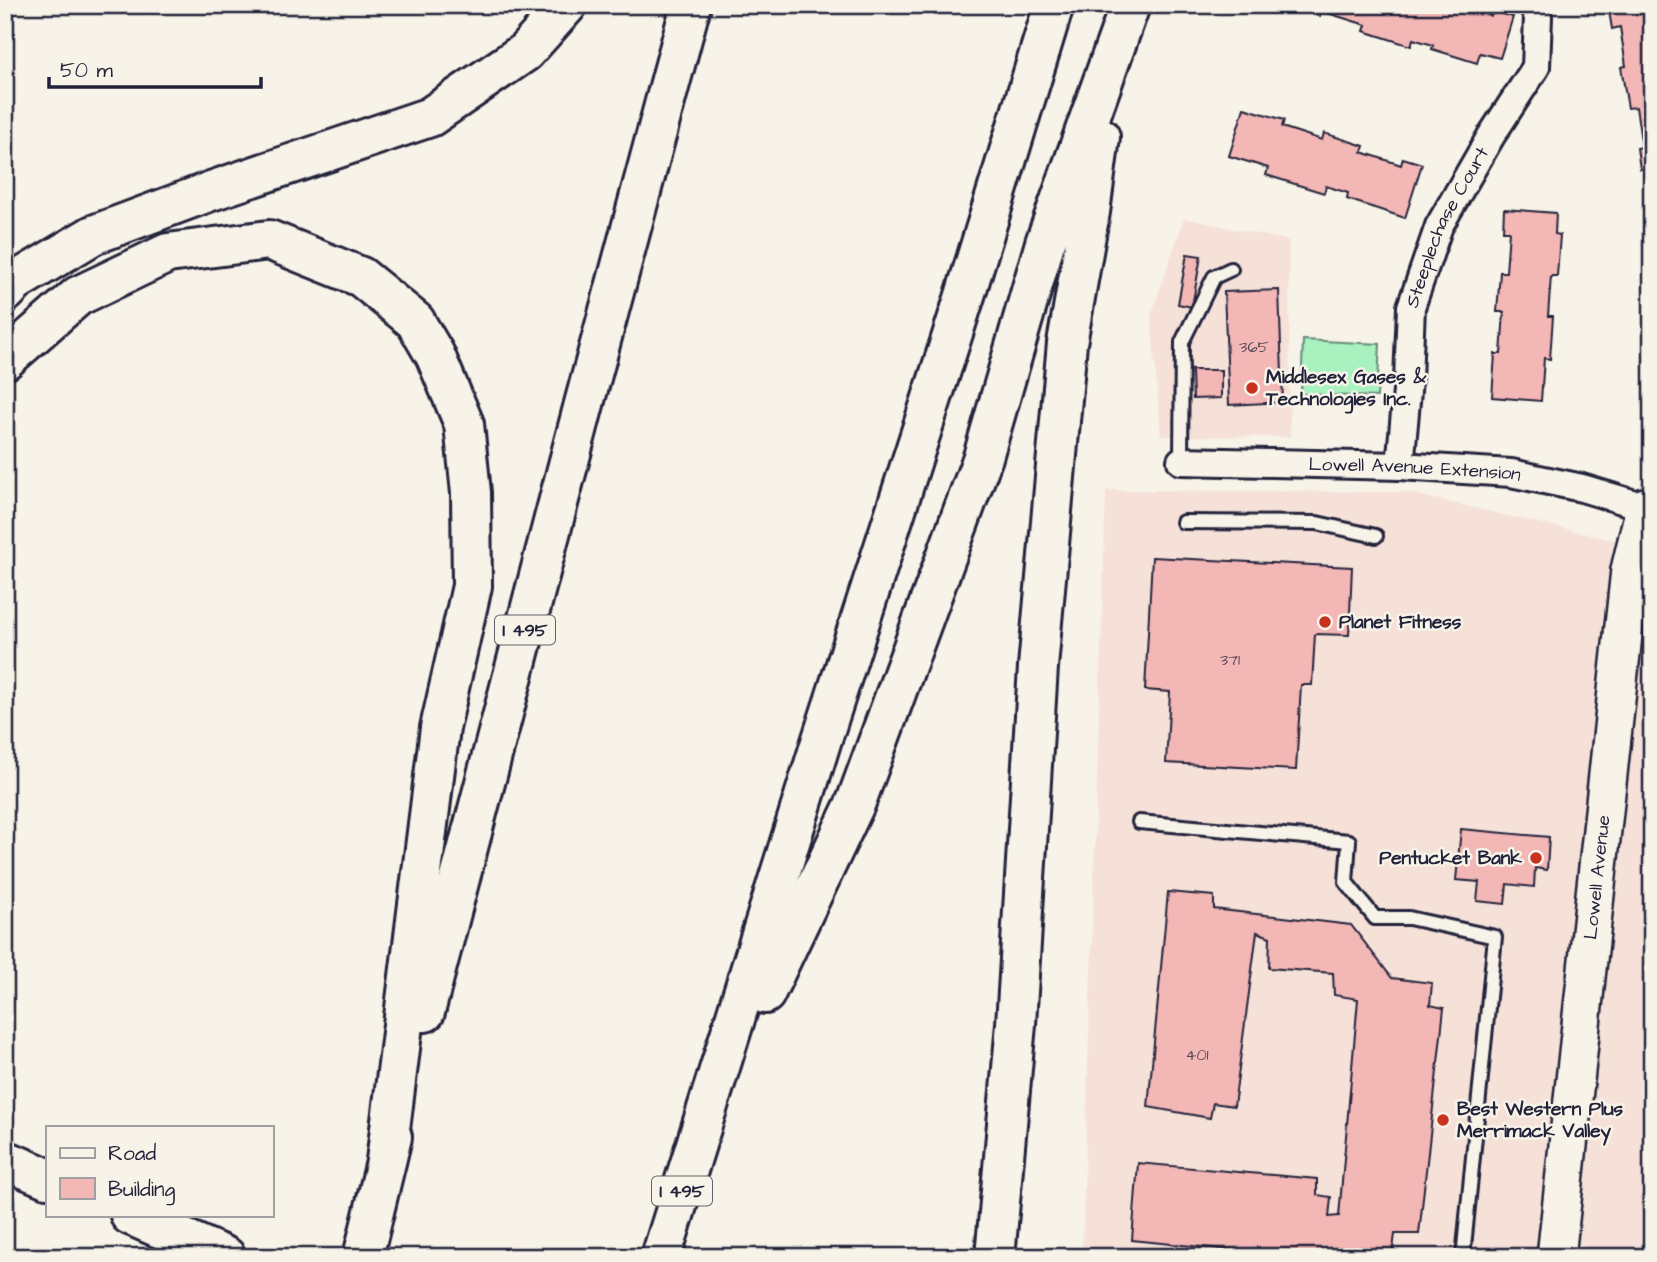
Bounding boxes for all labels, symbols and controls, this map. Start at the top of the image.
scale bar [49,46,261,90]
text: 50 m [60,56,114,85]
street label: Steeplechase Court [1398,142,1496,311]
house number: 365 [1239,336,1269,358]
place label: Middlesex Gases & Technologies Inc. [1265,364,1427,414]
marker: Middlesex Gases & Technologies Inc. [1244,380,1260,396]
street label: Lowell Avenue Extension [1308,450,1524,488]
place label: Planet Fitness [1339,609,1462,636]
marker: Planet Fitness [1317,614,1333,630]
road number: I 495 [495,616,555,644]
house number: 371 [1220,649,1240,671]
street label: Lowell Avenue [1577,814,1617,941]
place label: Pentucket Bank [1379,845,1522,872]
marker: Pentucket Bank [1528,850,1544,866]
house number: 401 [1185,1044,1209,1066]
place label: Best Western Plus Merrimack Valley [1457,1096,1624,1146]
marker: Best Western Plus Merrimack Valley [1435,1112,1451,1128]
legend [46,1126,273,1216]
text: Road [108,1139,156,1168]
text: Building [108,1175,176,1206]
road number: I 495 [652,1176,712,1206]

